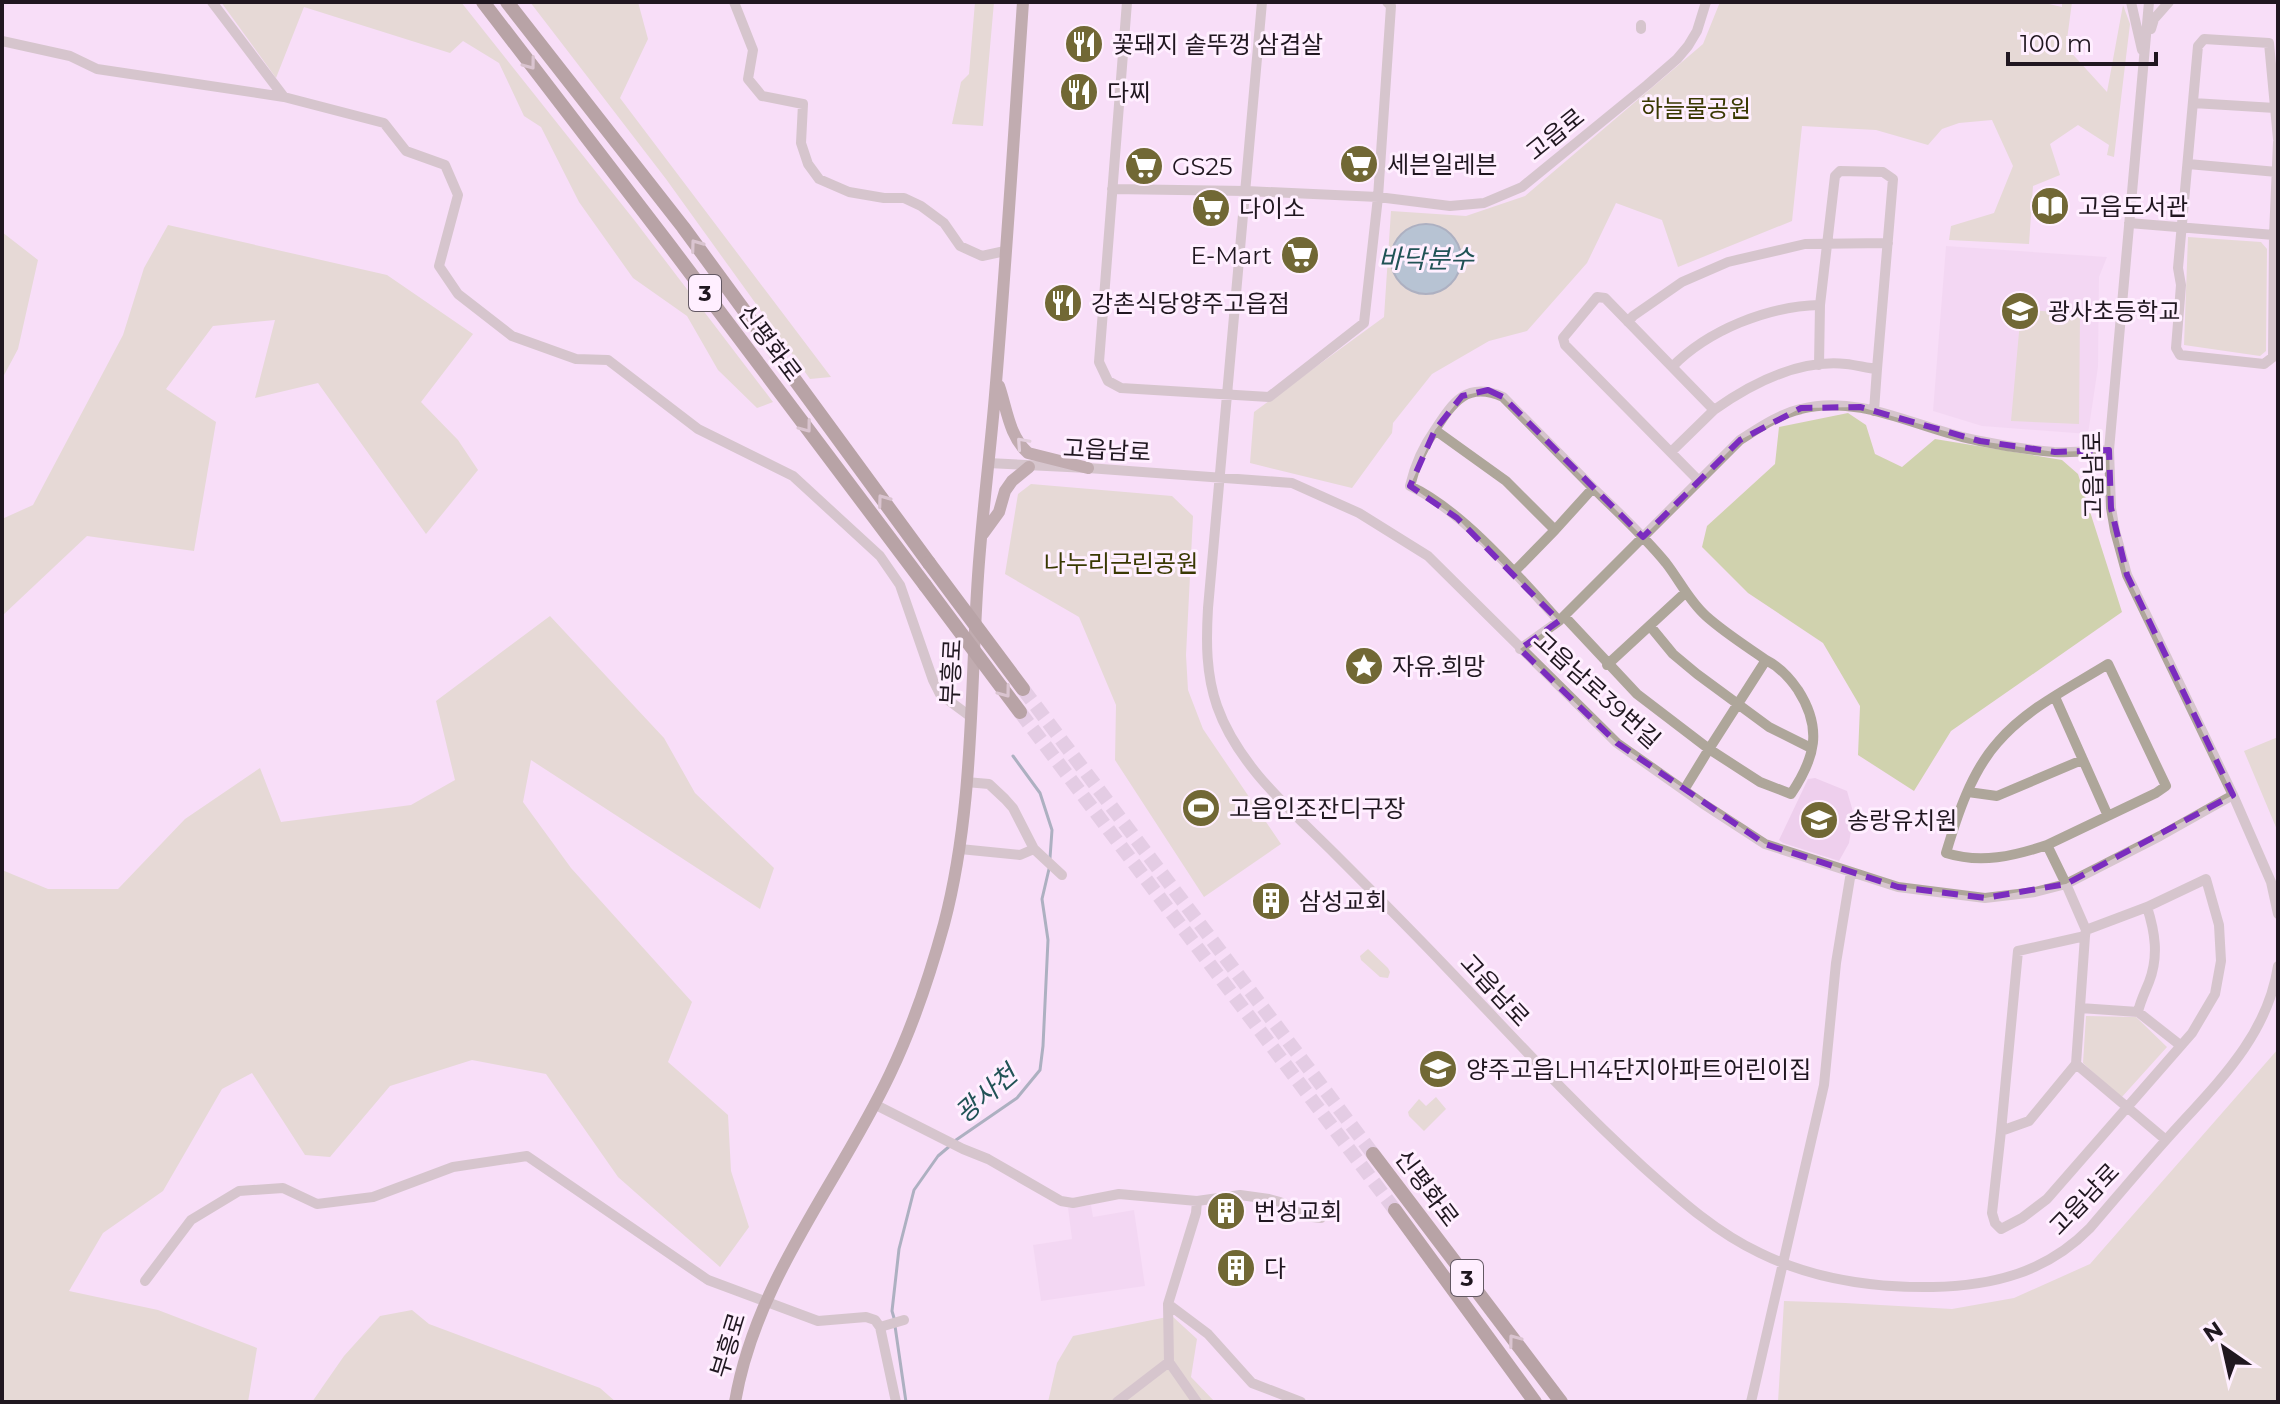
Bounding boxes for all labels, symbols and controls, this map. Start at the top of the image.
scale bar [2008,16,2156,66]
restaurant icon: 꽃돼지 솥뚜껑 삼겹살 [1063,23,1105,65]
text: 100 m [2020,29,2092,58]
place label: 꽃돼지 솥뚜껑 삼겹살 [1112,30,1323,59]
one-way arrow [521,55,535,70]
restaurant icon: 다찌 [1058,71,1100,113]
place label: 다찌 [1107,78,1151,107]
park label: 하늘물공원 [1641,94,1751,123]
street label: 고읍로 [1520,102,1590,166]
supermarket icon: 세븐일레븐 [1338,143,1380,185]
supermarket icon: GS25 [1123,145,1165,187]
place label: 세븐일레븐 [1387,150,1497,179]
place label: GS25 [1172,152,1233,181]
library icon: 고읍도서관 [2029,185,2071,227]
supermarket icon: 다이소 [1190,187,1232,229]
place label: 고읍도서관 [2078,192,2188,221]
place label: 다이소 [1239,194,1305,223]
supermarket icon: E-Mart [1279,234,1321,276]
one-way arrow [691,239,706,254]
place label: E-Mart [1190,241,1272,270]
water label: 바닥분수 [1378,243,1475,275]
road number: 3 [689,275,721,311]
restaurant icon: 강촌식당양주고읍점 [1042,282,1084,324]
place label: 강촌식당양주고읍점 [1091,289,1290,318]
school or university icon: 광사초등학교 [1999,290,2041,332]
place label: 광사초등학교 [2048,297,2180,326]
street label: 신평화로 [732,299,808,387]
one-way arrow [796,418,811,433]
street label: 고읍남로 [2078,431,2108,519]
street label: 고읍남로 [1062,433,1152,467]
one-way arrow [1017,438,1031,453]
one-way arrow [878,494,893,509]
park label: 나누리근린공원 [1044,549,1198,578]
street label: 고읍남로39번길 [1528,625,1666,755]
street label: 부흥로 [935,638,967,706]
place icon: 자유.희망 [1343,645,1385,687]
place label: 자유.희망 [1392,652,1485,681]
one-way arrow [996,683,1010,698]
sports icon: 고읍인조잔디구장 [1180,787,1222,829]
place label: 고읍인조잔디구장 [1229,794,1406,823]
school or university icon: 송랑유치원 [1798,799,1840,841]
place label: 송랑유치원 [1847,806,1957,835]
building icon: 삼성교회 [1250,880,1292,922]
place label: 삼성교회 [1299,887,1387,916]
street label: 고읍남로 [1454,948,1536,1032]
school or university icon: 양주고읍LH14단지아파트어린이집 [1417,1048,1459,1090]
place label: 양주고읍LH14단지아파트어린이집 [1466,1055,1811,1084]
water label: 광사천 [948,1056,1026,1130]
street label: 신평화로 [1389,1144,1465,1232]
street label: 고읍남로 [2043,1157,2125,1241]
building icon: 번성교회 [1205,1190,1247,1232]
place label: 번성교회 [1254,1197,1342,1226]
building icon: 다 [1215,1247,1257,1289]
place label: 다 [1264,1254,1286,1283]
road number: 3 [1451,1260,1483,1296]
north arrow [2184,1308,2264,1388]
street label: 부흥로 [704,1309,752,1381]
text: N [2198,1316,2228,1348]
one-way arrow [1509,1334,1523,1349]

